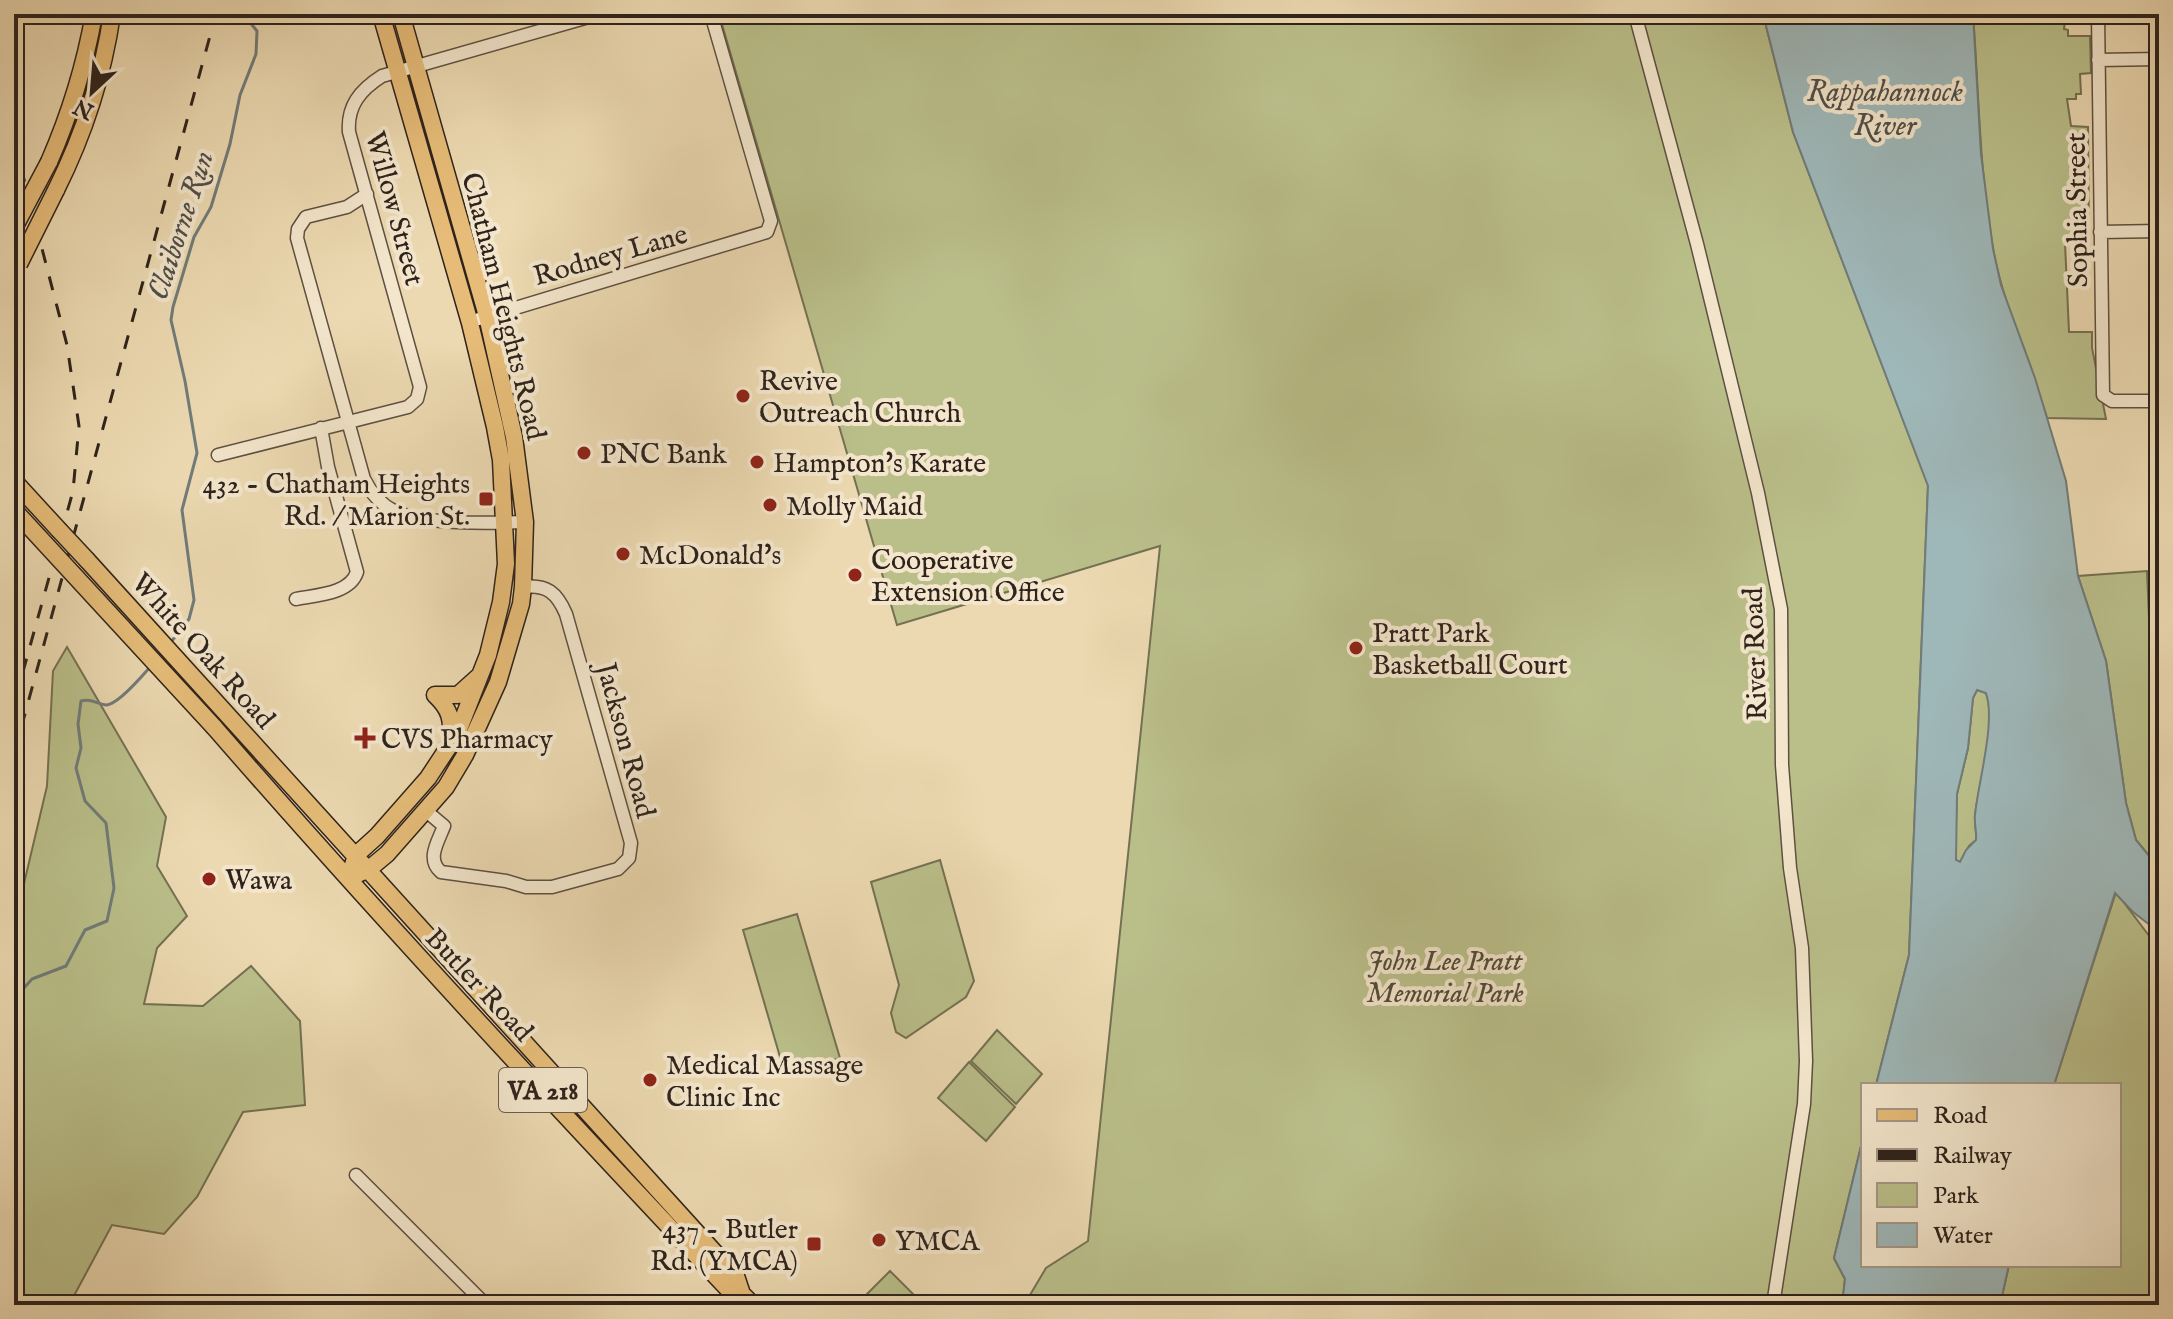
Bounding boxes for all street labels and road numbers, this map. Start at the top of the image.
street label: Willow Street [356,128,431,290]
street label: Sophia Street [2060,132,2097,288]
street label: Chatham Heights Road [452,169,553,444]
street label: Rodney Lane [530,218,692,295]
street label: White Oak Road [123,566,282,737]
street label: River Road [1737,587,1776,721]
street label: Jackson Road [586,656,662,822]
street label: Butler Road [417,922,540,1050]
road number: VA 218 [499,1068,587,1112]

